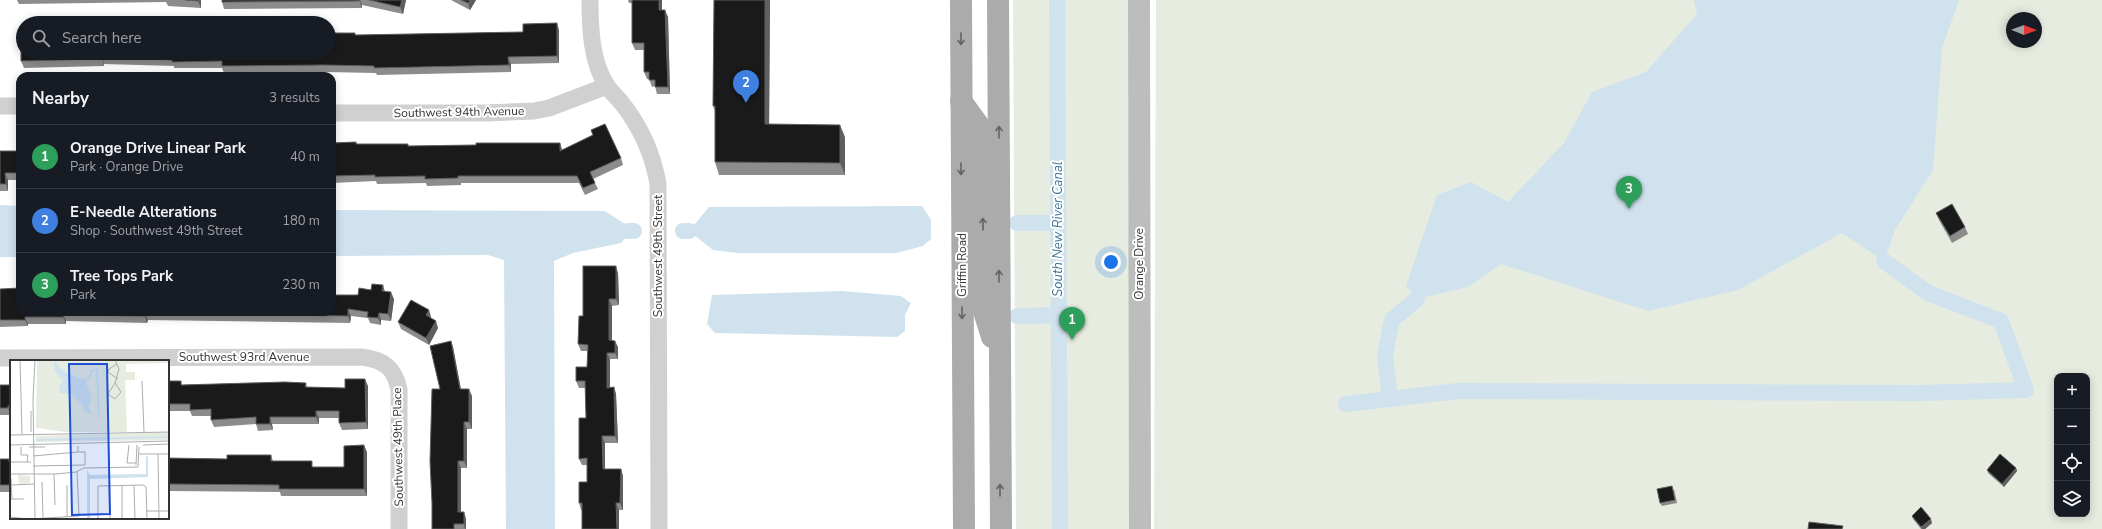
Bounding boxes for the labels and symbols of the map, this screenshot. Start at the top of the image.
north arrow [2006,12,2042,48]
one-way arrow [957,32,965,45]
pin: 2 [733,70,759,103]
street label: Southwest 94th Avenue [394,103,524,121]
one-way arrow [995,126,1003,139]
water label: South New River Canal [1049,161,1067,297]
one-way arrow [957,162,965,175]
pin: 3 [1616,176,1642,209]
street label: Southwest 49th Street [650,194,666,317]
one-way arrow [979,218,987,231]
street label: Orange Drive [1131,228,1147,300]
street label: Griffin Road [954,233,970,297]
your location [1101,252,1121,272]
one-way arrow [995,270,1003,283]
one-way arrow [958,306,966,319]
pin: 1 [1059,307,1085,340]
street label: Southwest 93rd Avenue [179,349,309,365]
inset map [10,360,169,519]
street label: Southwest 49th Place [389,387,407,507]
one-way arrow [996,484,1004,497]

